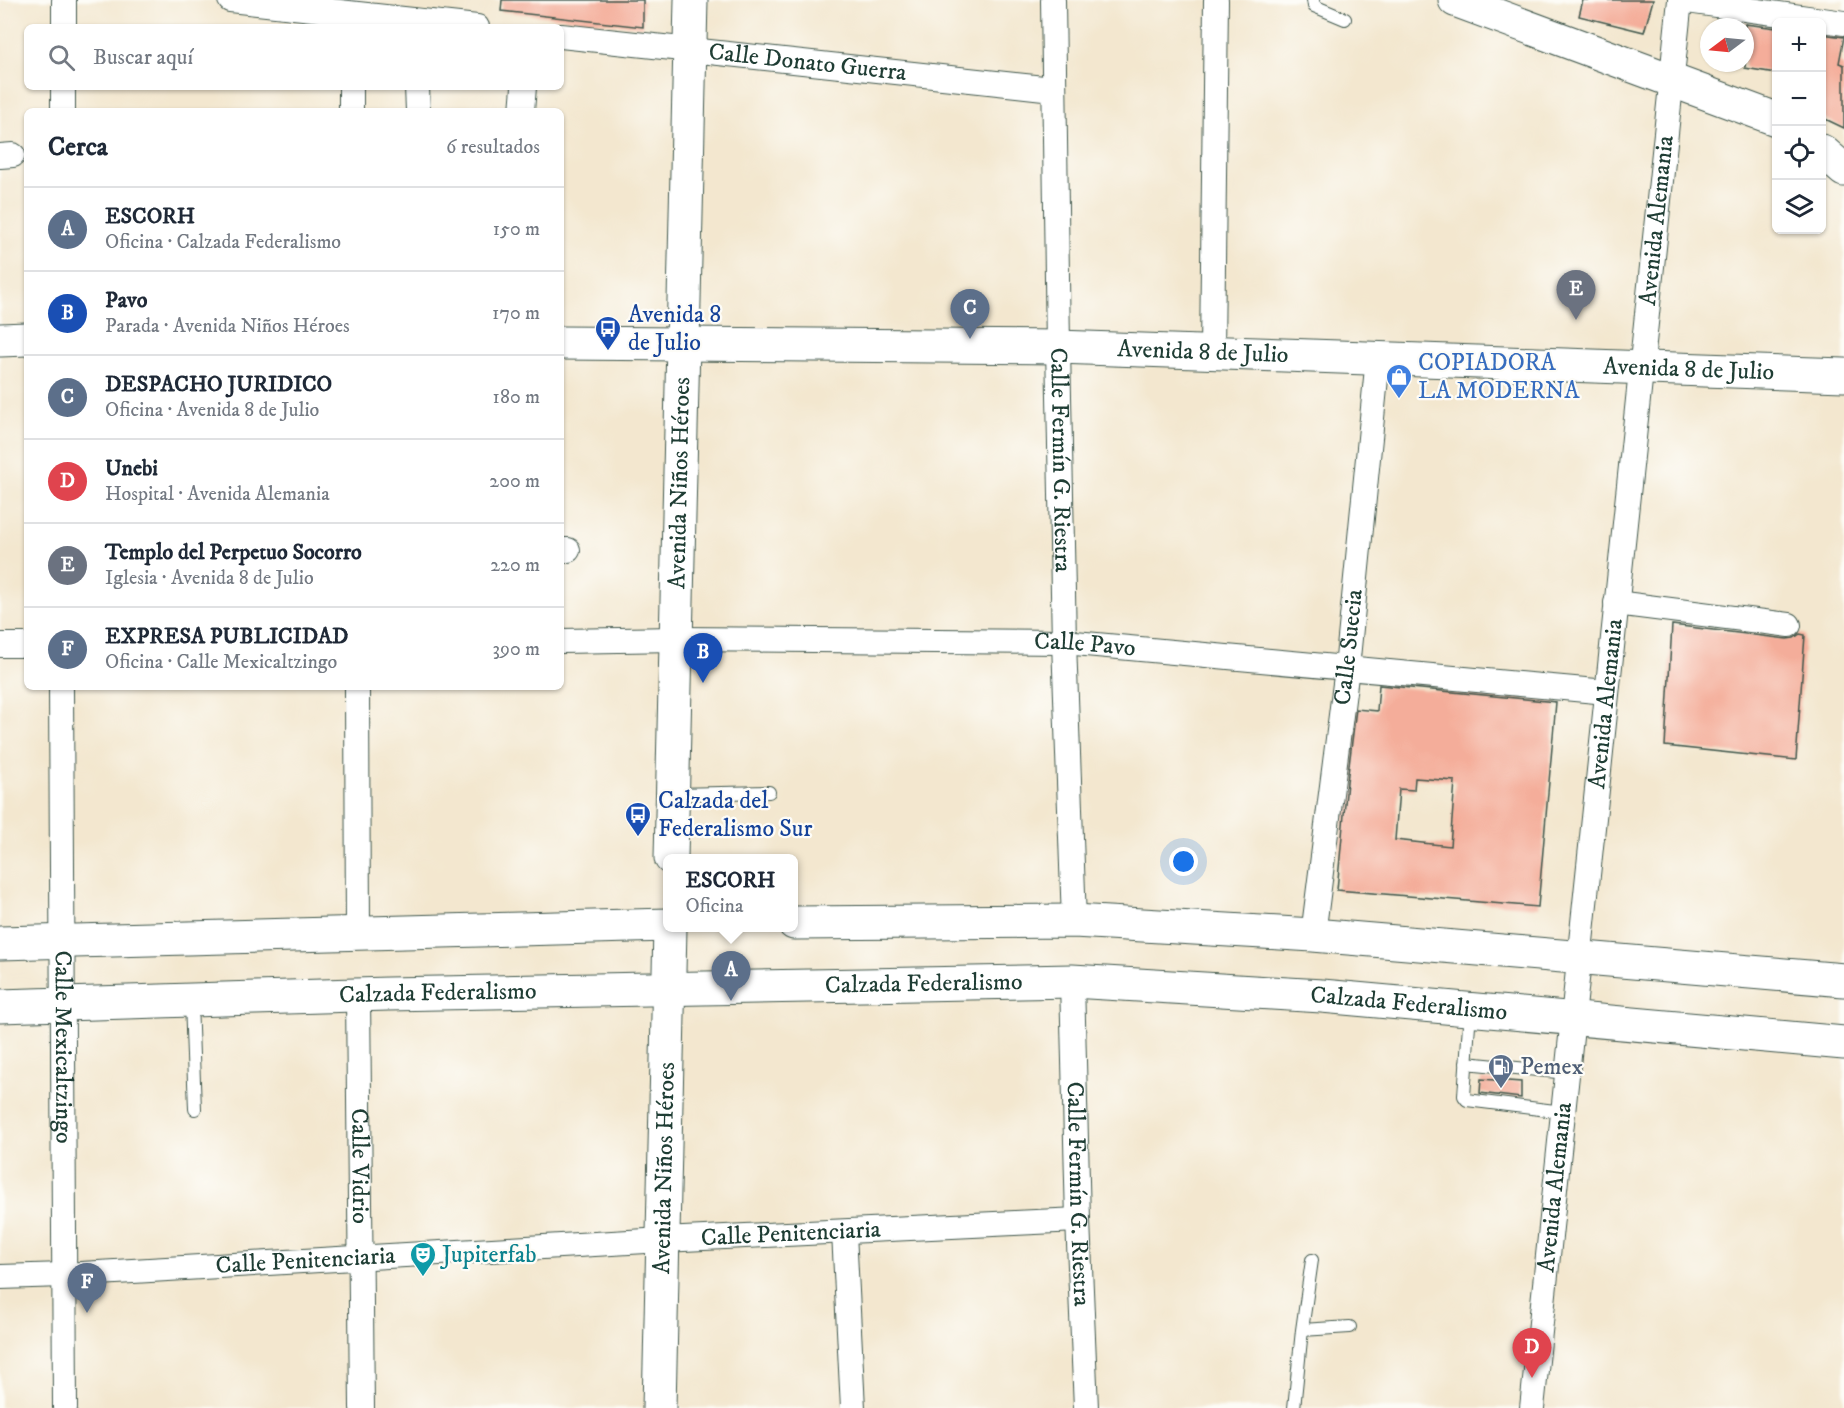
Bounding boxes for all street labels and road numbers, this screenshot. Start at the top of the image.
street label: Calle Donato Guerra [707,37,909,88]
street label: Avenida Alemania [1633,133,1681,307]
street label: Avenida 8 de Julio [1117,334,1289,370]
street label: Calle Fermín G. Riestra [1043,347,1078,573]
street label: Avenida 8 de Julio [1602,351,1775,388]
street label: Avenida Niños Héroes [662,377,697,590]
street label: Calle Suecia [1327,587,1370,707]
street label: Avenida Alemania [1582,617,1630,790]
street label: Calle Pavo [1034,627,1137,664]
street label: Calle Mexicaltzingo [47,950,79,1144]
street label: Calzada Federalismo [825,967,1023,1001]
street label: Calzada Federalismo [339,976,537,1011]
street label: Calzada Federalismo [1310,980,1509,1028]
street label: Avenida Niños Héroes [647,1062,682,1275]
street label: Calle Fermín G. Riestra [1060,1081,1097,1308]
street label: Avenida Alemania [1531,1100,1579,1274]
street label: Calle Vidrio [344,1108,375,1224]
street label: Calle Penitenciaria [700,1214,882,1253]
street label: Calle Penitenciaria [215,1241,397,1281]

